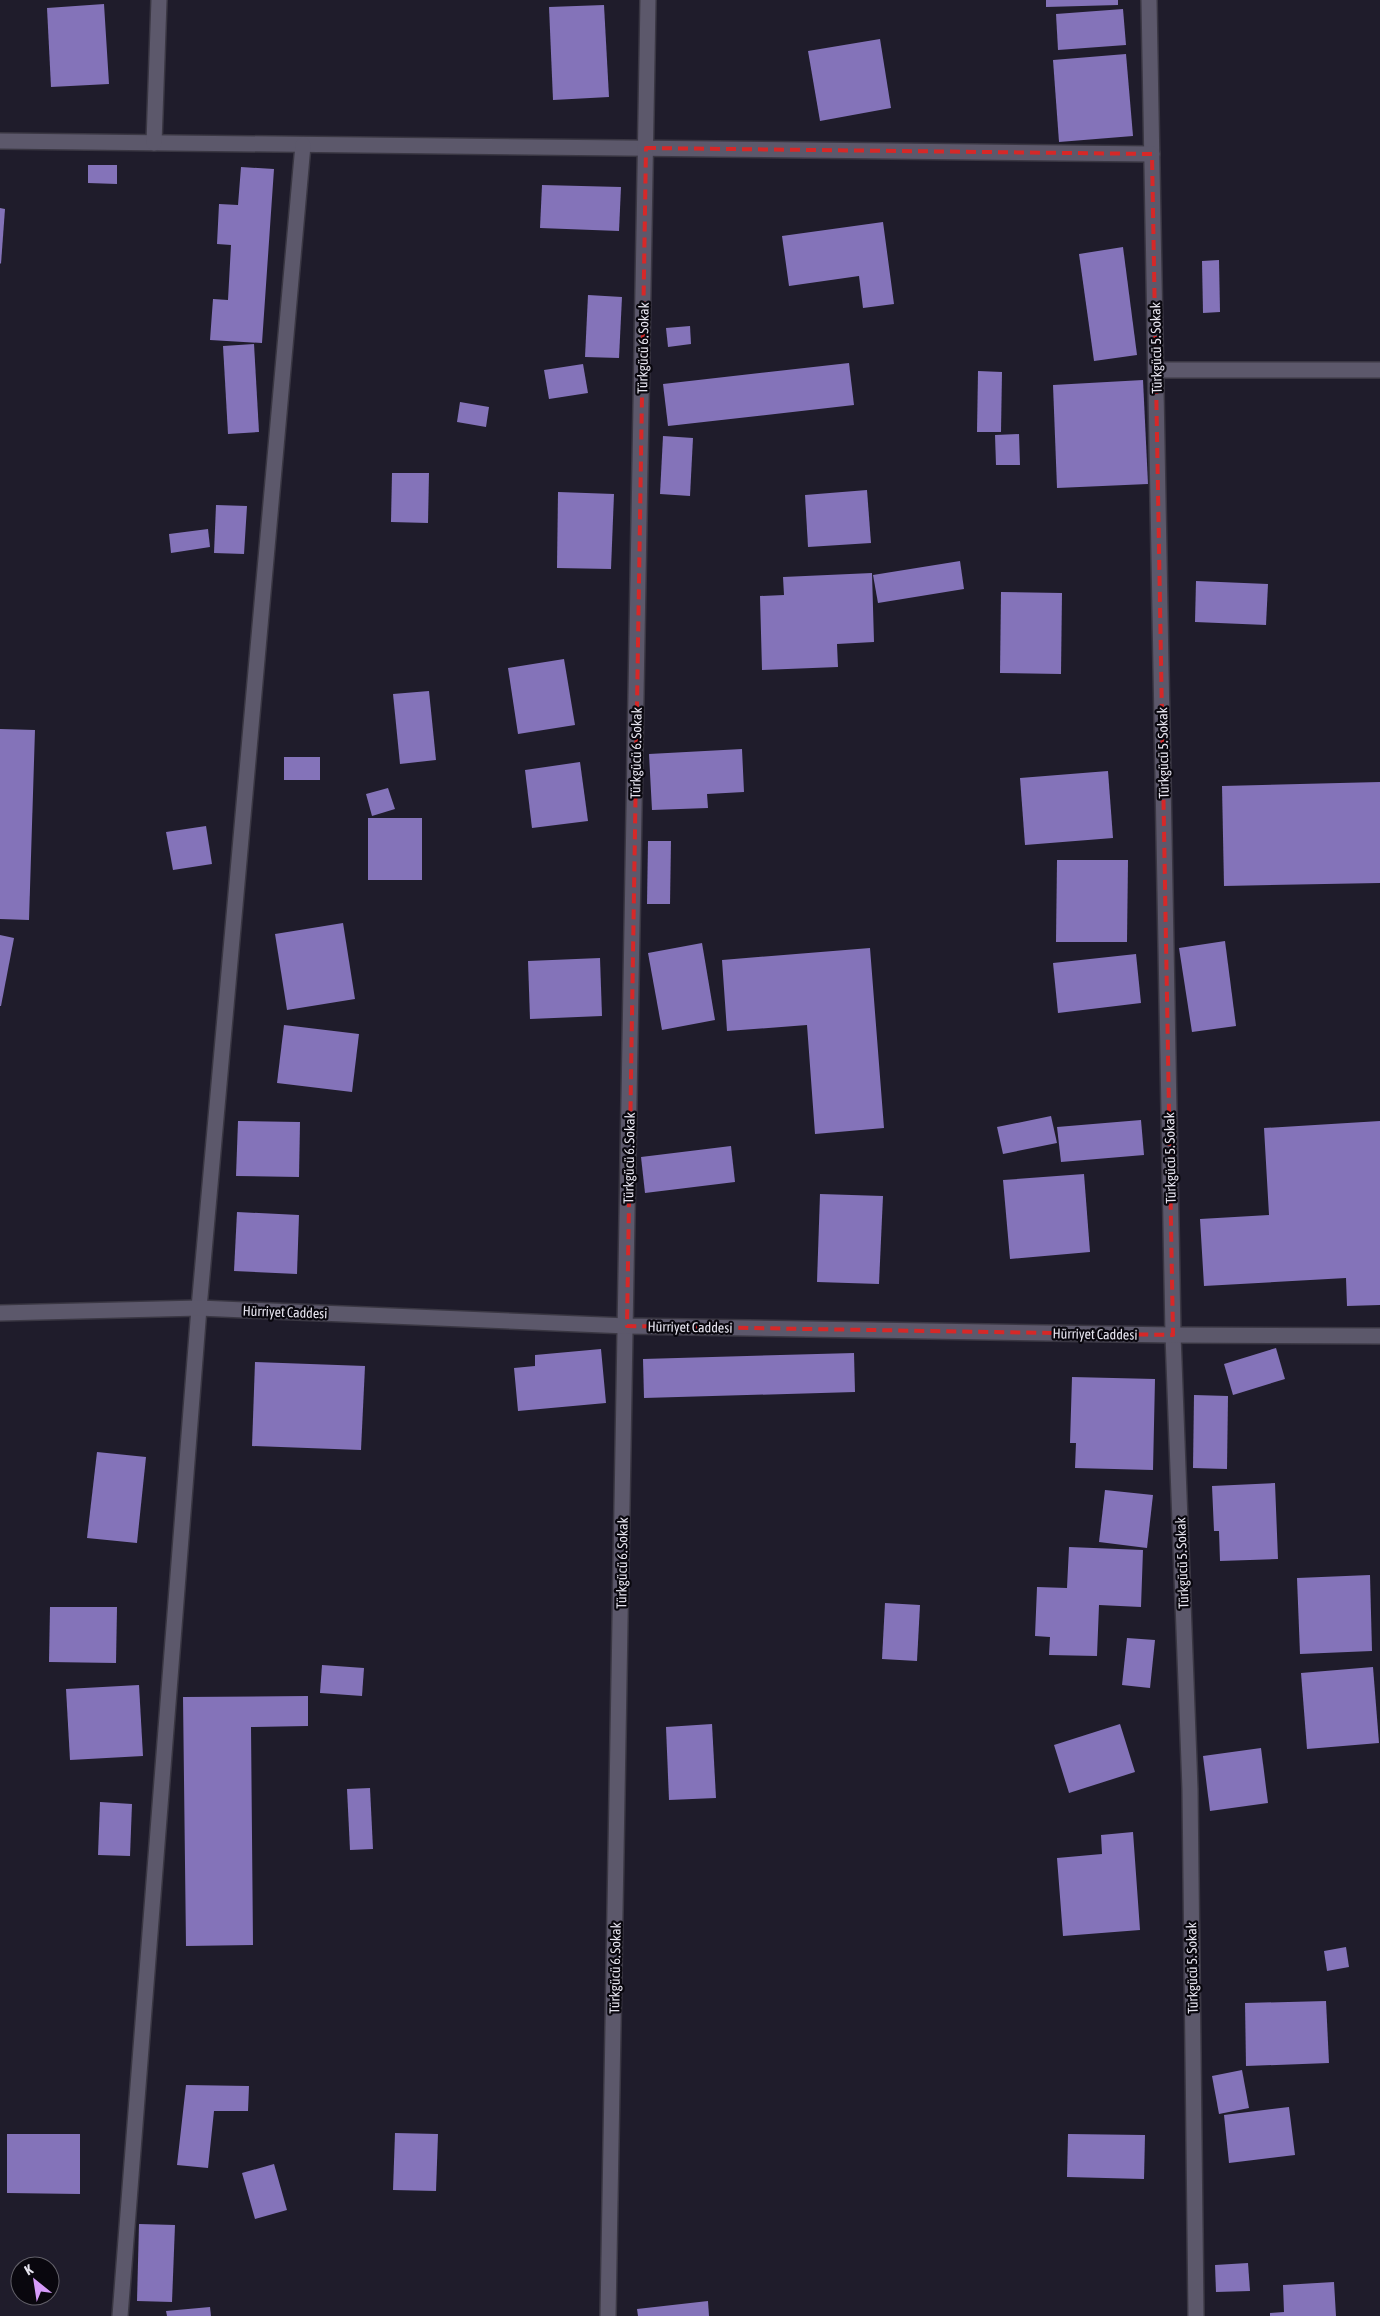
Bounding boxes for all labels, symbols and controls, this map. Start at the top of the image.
street label: Türkgücü 6. Sokak [634,302,652,394]
street label: Türkgücü 5. Sokak [1147,302,1165,394]
street label: Türkgücü 6. Sokak [627,707,645,799]
street label: Türkgücü 5. Sokak [1154,707,1172,799]
street label: Türkgücü 6. Sokak [620,1112,638,1204]
street label: Türkgücü 5. Sokak [1161,1112,1179,1204]
street label: Hürriyet Caddesi [242,1303,328,1321]
street label: Hürriyet Caddesi [647,1318,733,1336]
street label: Hürriyet Caddesi [1052,1325,1138,1343]
street label: Türkgücü 6. Sokak [613,1517,631,1609]
street label: Türkgücü 5. Sokak [1172,1517,1192,1609]
street label: Türkgücü 6. Sokak [606,1922,624,2014]
street label: Türkgücü 5. Sokak [1183,1922,1201,2014]
north arrow [10,2256,60,2306]
text: K [22,2261,36,2278]

